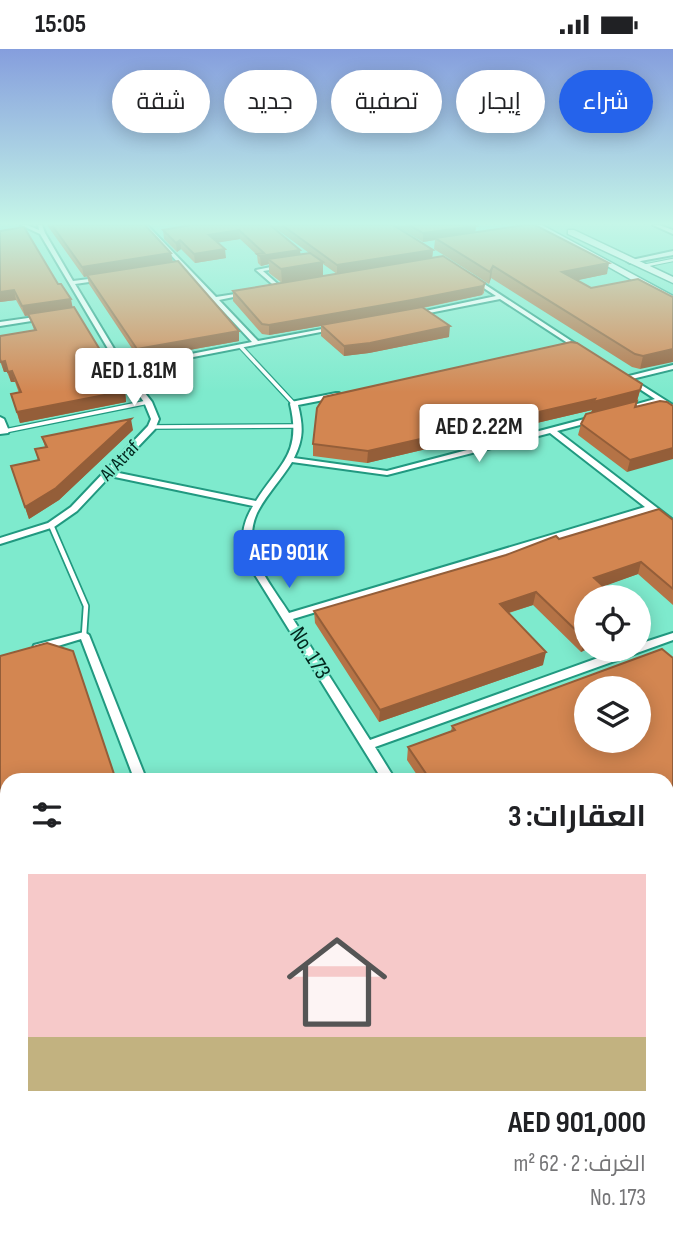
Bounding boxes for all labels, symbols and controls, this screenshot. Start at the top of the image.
text: 15:05 [35,9,86,40]
chip: شقة [112,70,210,133]
chip: جديد [224,70,317,133]
chip: تصفية [331,70,442,133]
chip: إيجار [456,70,545,133]
chip: شراء [559,70,653,133]
pin: AED 1.81M [54,349,214,408]
text: AED 1.81M [91,357,177,385]
pin: AED 2.22M [399,405,559,464]
text: AED 2.22M [436,413,522,441]
street label: Al Atraf [95,436,145,487]
pin: AED 901K [217,531,361,590]
text: AED 901K [250,539,328,567]
map controls [574,585,651,753]
button: locate [574,585,651,662]
street label: No. 173 [283,622,337,684]
button: layers [574,676,651,753]
icon: filters [28,796,66,834]
text: العقارات: 3 [508,799,646,835]
icon: home [274,919,400,1045]
text: AED 901,000 [508,1105,646,1141]
text: الغرف: 2 · 62 m² [513,1150,646,1178]
text: No. 173 [590,1184,646,1212]

